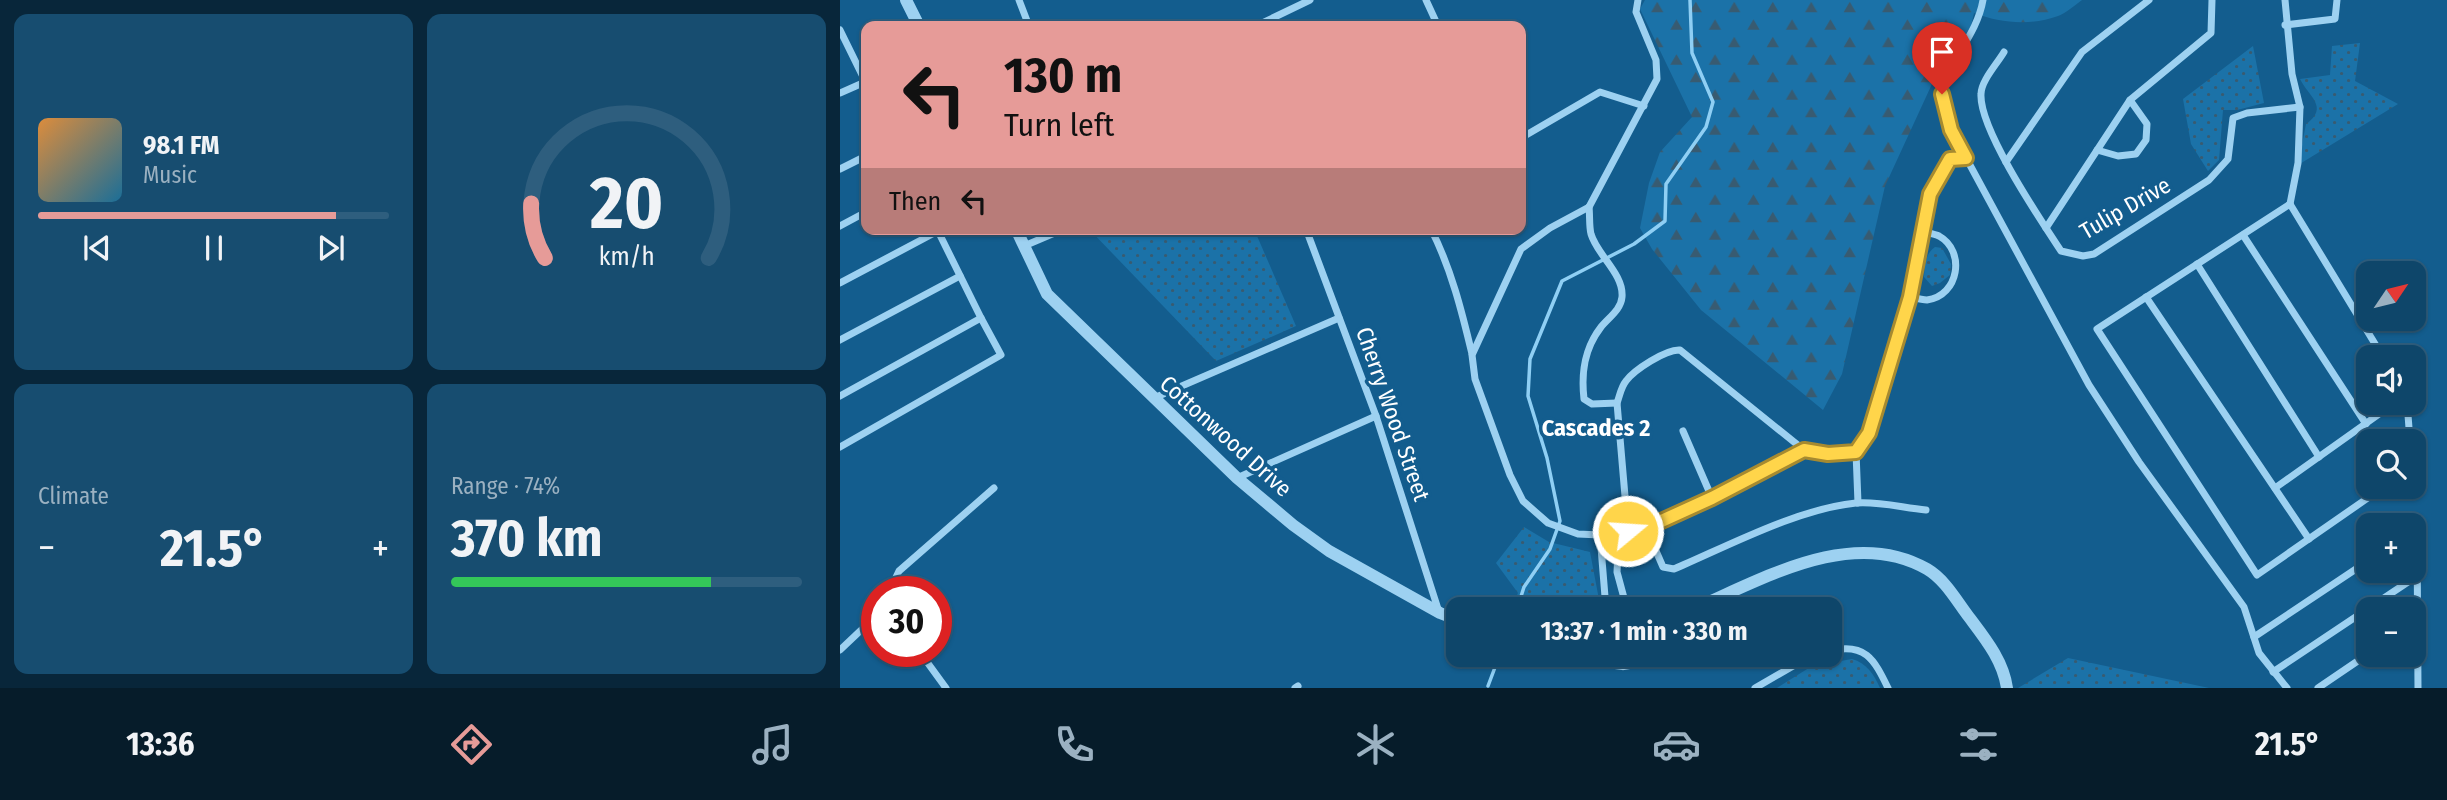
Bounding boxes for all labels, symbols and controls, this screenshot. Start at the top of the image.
pin [1912,22,1972,94]
icon: arrive [1923,33,1961,71]
text: 130 m [1004,46,1122,105]
icon: left [889,49,980,140]
text: Turn left [1004,106,1114,144]
text: 98.1 FM [143,130,219,161]
text: Music [143,161,197,189]
text: 20 [589,161,663,248]
street label: Tulip Drive [2075,171,2175,245]
icon: left [955,182,993,220]
text: Then [889,186,941,217]
icon: previous [78,229,116,267]
icon: pause [195,229,233,267]
icon: next [312,229,350,267]
text: km/h [599,242,654,272]
north arrow [2356,261,2426,331]
map controls [2356,261,2426,667]
street label: Cherry Wood Street [1350,323,1436,505]
button: sound [2356,345,2426,415]
street label: Cottonwood Drive [1154,369,1298,503]
district label: Cascades 2 [1542,414,1650,442]
button: search [2356,429,2426,499]
text: Range · 74% [451,472,560,500]
text: Climate [38,482,109,510]
position arrow [1591,494,1665,568]
text: 370 km [451,507,602,570]
button: + [2356,513,2426,583]
text: 21.5° [160,517,267,580]
text: − [38,525,55,571]
text: + [372,525,389,571]
speed limit sign: 30 [861,576,952,667]
button: − [2356,597,2426,667]
text: 13:37 · 1 min · 330 m [1540,616,1748,647]
icon: directions [447,720,496,769]
icon: music [748,720,797,769]
icon: phone [1050,720,1099,769]
icon: climate [1351,720,1400,769]
icon: car [1652,720,1701,769]
icon: filters [1954,720,2003,769]
text: 13:36 [126,725,195,763]
text: 21.5° [2255,725,2321,763]

